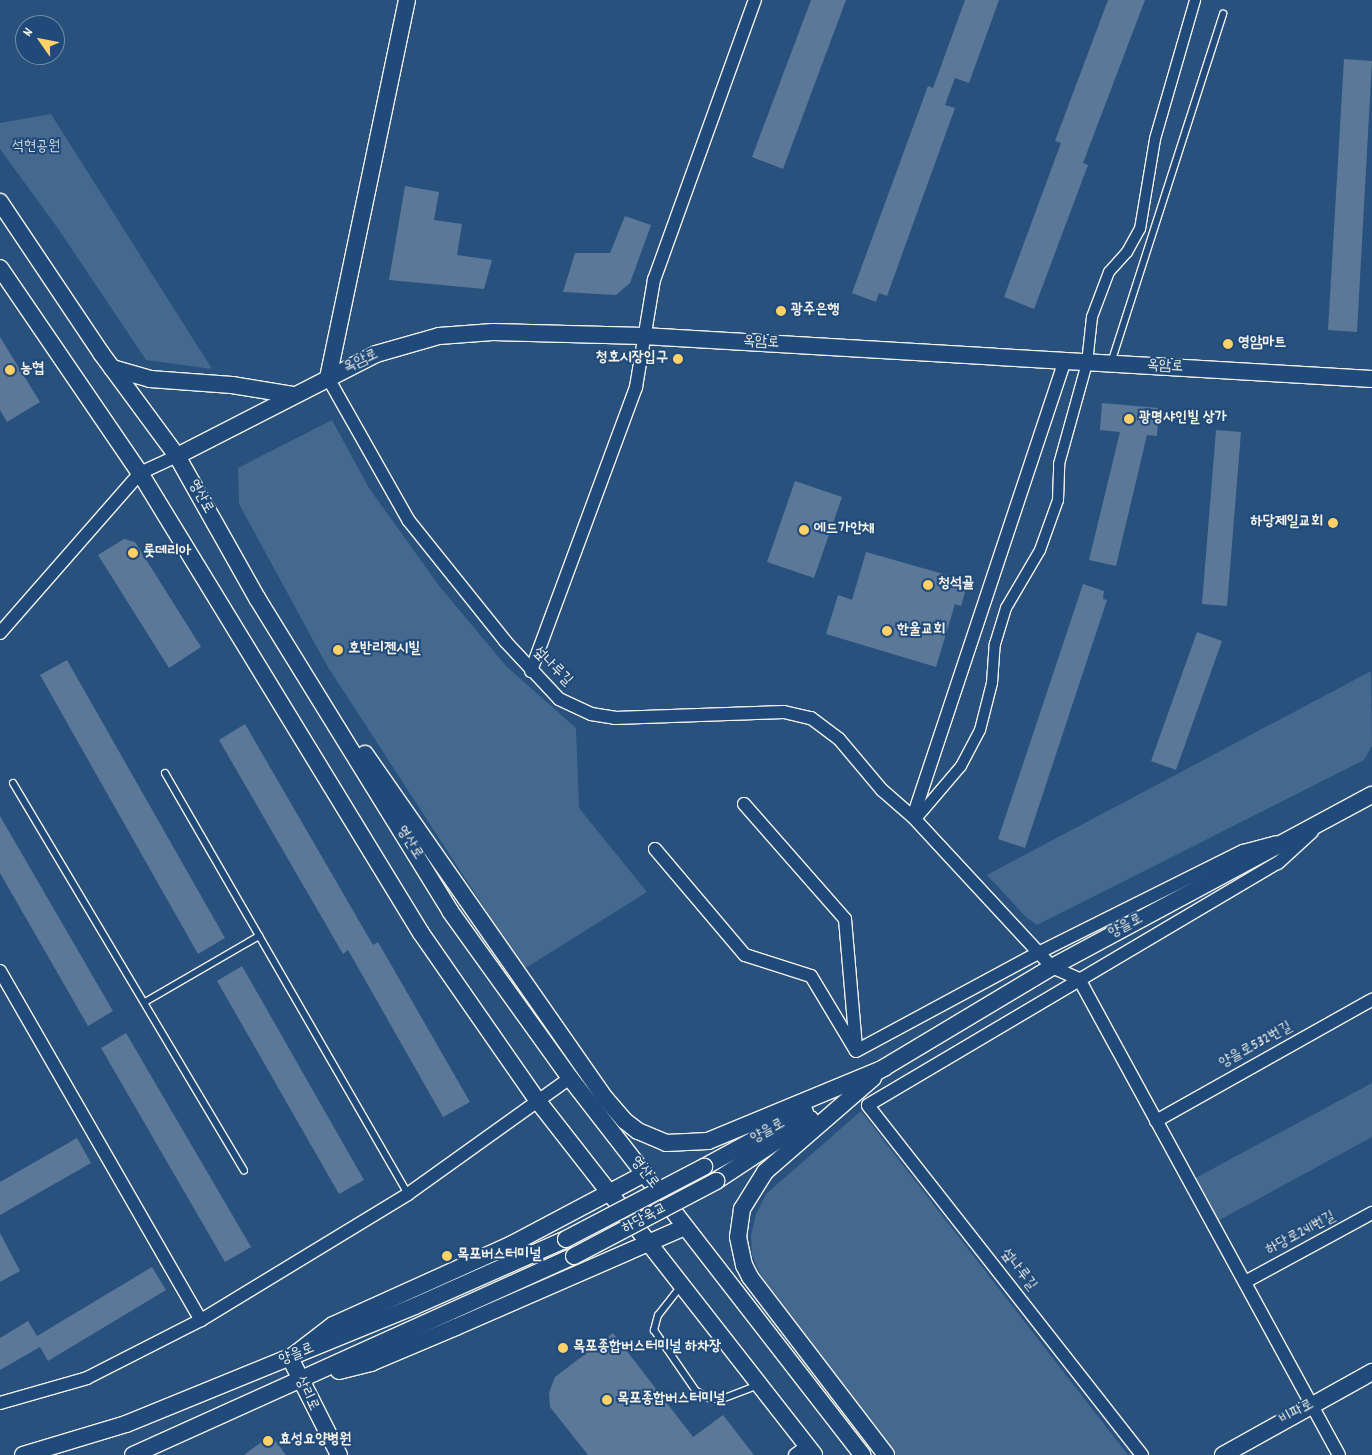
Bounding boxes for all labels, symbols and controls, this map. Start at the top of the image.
north arrow [15,15,65,65]
text: N [18,24,39,41]
park label: 석현공원 [12,139,60,157]
place label: 광주은행 [791,302,839,320]
marker: 광주은행 [775,305,787,317]
street label: 옥암로 [742,333,780,353]
place label: 영암마트 [1238,335,1286,353]
marker: 영암마트 [1222,338,1234,350]
street label: 옥암로 [341,346,381,378]
place label: 청호시장입구 [596,350,668,368]
marker: 청호시장입구 [672,353,684,365]
street label: 옥암로 [1146,357,1184,377]
place label: 농협 [20,361,44,379]
marker: 농협 [4,364,16,376]
place label: 광명샤인빌 상가 [1139,410,1227,428]
marker: 광명샤인빌 상가 [1123,413,1135,425]
street label: 영산로 [183,477,217,517]
place label: 하당제일교회 [1251,514,1323,532]
marker: 하당제일교회 [1327,517,1339,529]
place label: 에드가안채 [814,521,874,539]
marker: 에드가안채 [798,524,810,536]
place label: 롯데리아 [143,544,191,562]
marker: 롯데리아 [127,547,139,559]
place label: 청석골 [938,576,974,594]
marker: 청석골 [922,579,934,591]
place label: 한울교회 [897,622,945,640]
marker: 한울교회 [881,625,893,637]
place label: 호반리젠시빌 [348,641,420,659]
marker: 호반리젠시빌 [332,644,344,656]
street label: 섶나루길 [529,644,575,690]
street label: 영산로 [392,823,426,863]
street label: 양을로 [1106,911,1146,943]
street label: 양을로532번길 [1216,1019,1296,1073]
street label: 양을로 [748,1115,788,1149]
street label: 영산로 [626,1153,662,1193]
street label: 하당육교 [619,1200,671,1238]
street label: 하당로241번길 [1263,1208,1339,1260]
street label: 섶나루길 [996,1245,1040,1295]
place label: 목포버스터미널 [457,1247,541,1265]
marker: 목포버스터미널 [441,1250,453,1262]
place label: 목포종합버스터미널 하차장 [573,1339,721,1357]
street label: 양을로 [277,1340,317,1370]
marker: 목포종합버스터미널 하차장 [557,1342,569,1354]
street label: 상리로 [290,1374,322,1414]
place label: 목포종합버스터미널 [617,1391,726,1409]
marker: 목포종합버스터미널 [601,1394,613,1406]
street label: 비파로 [1277,1396,1317,1430]
place label: 효성요양병원 [279,1432,351,1450]
marker: 효성요양병원 [261,1434,275,1448]

